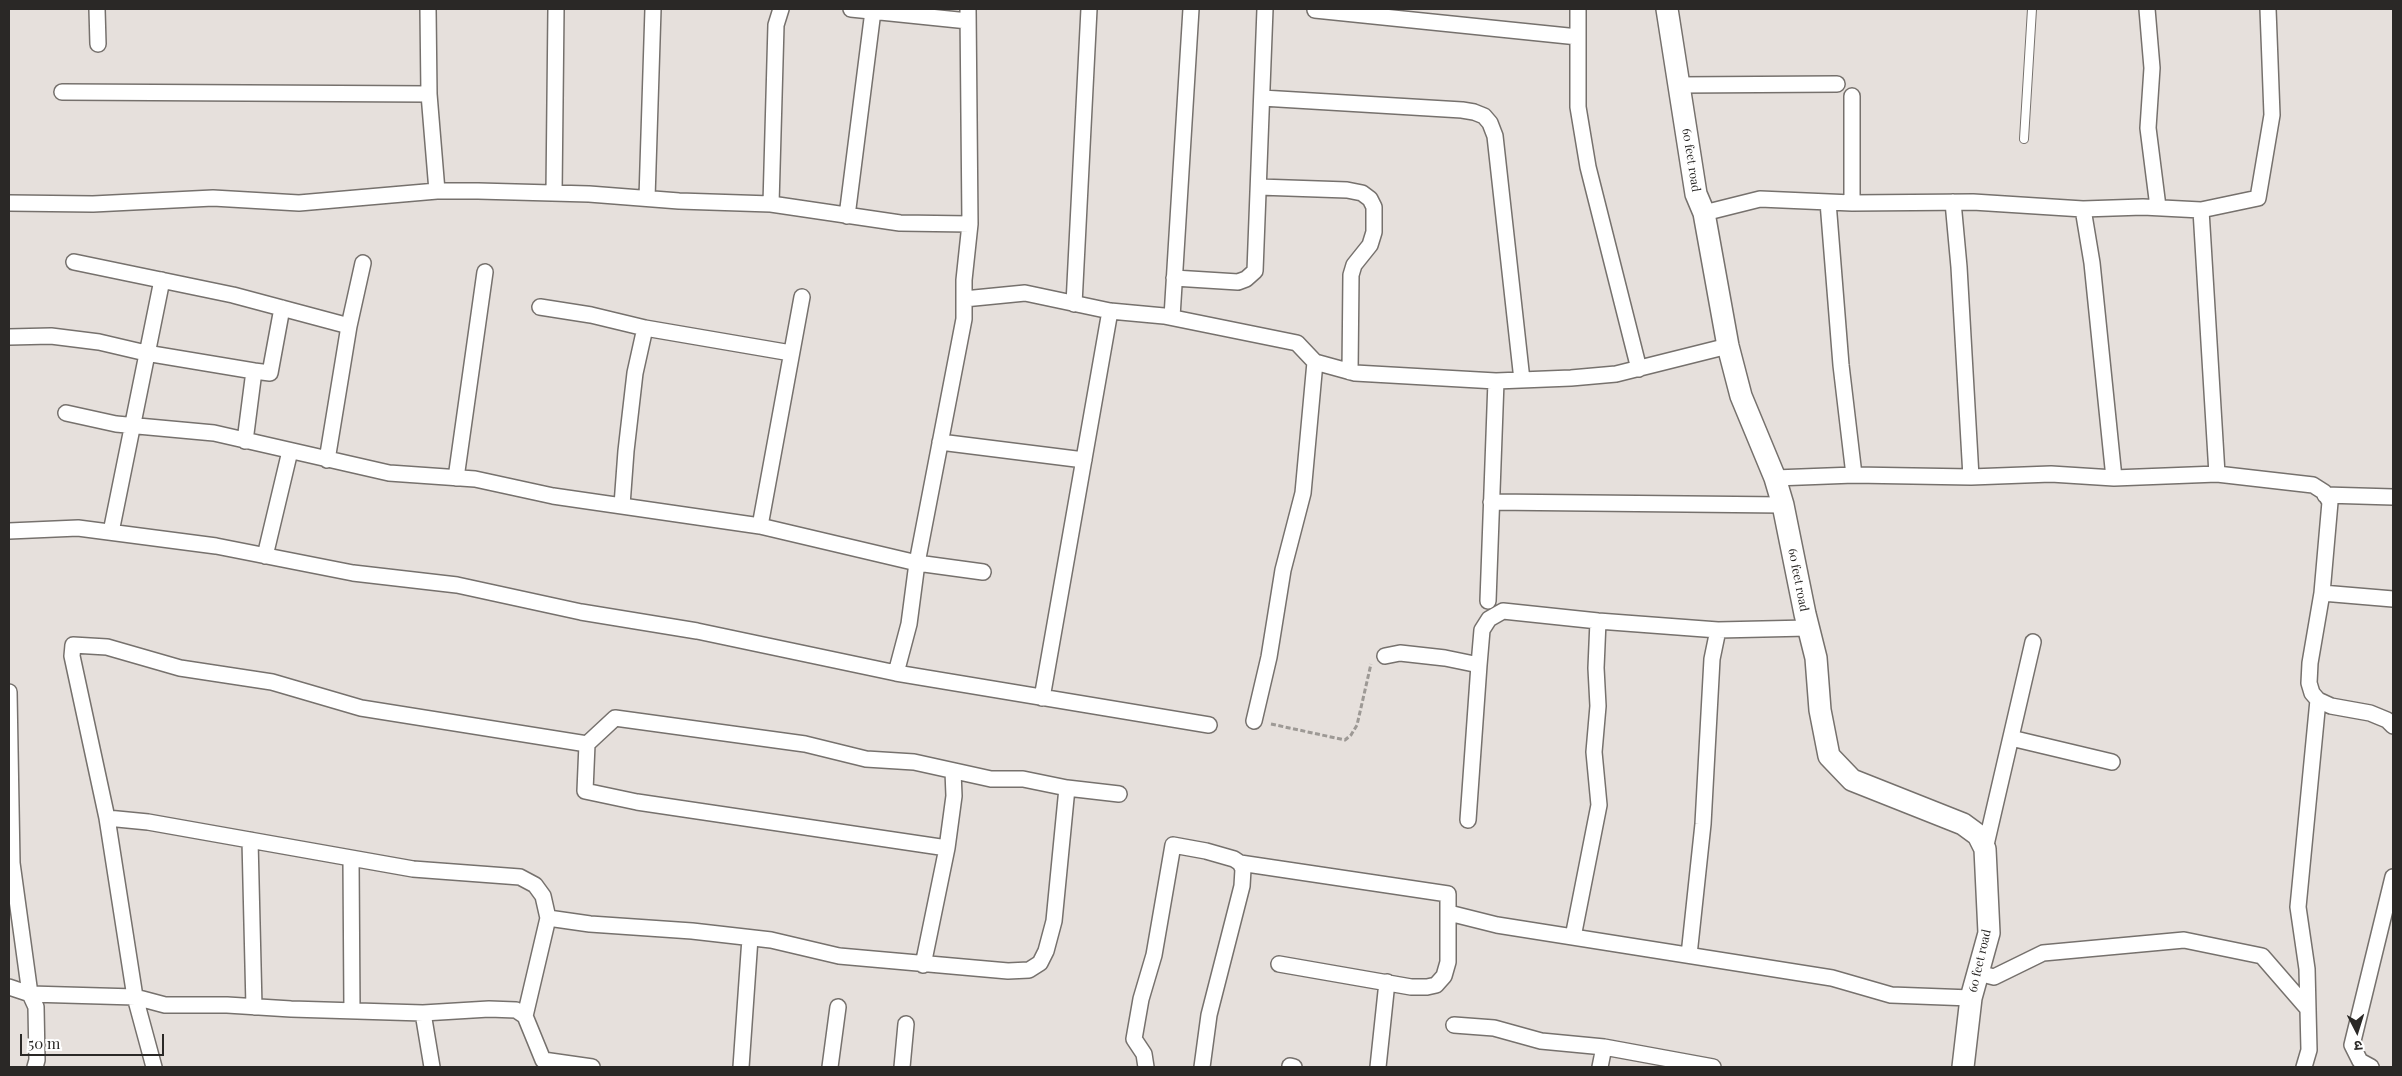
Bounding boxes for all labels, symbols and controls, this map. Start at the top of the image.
street label: 60 feet road [1679,127,1703,193]
street label: 60 feet road [1785,547,1811,613]
street label: 60 feet road [1966,928,1994,994]
north arrow [2332,1006,2382,1056]
scale bar [22,1024,166,1056]
text: 50 m [28,1033,60,1053]
text: उ [2353,1037,2363,1056]

